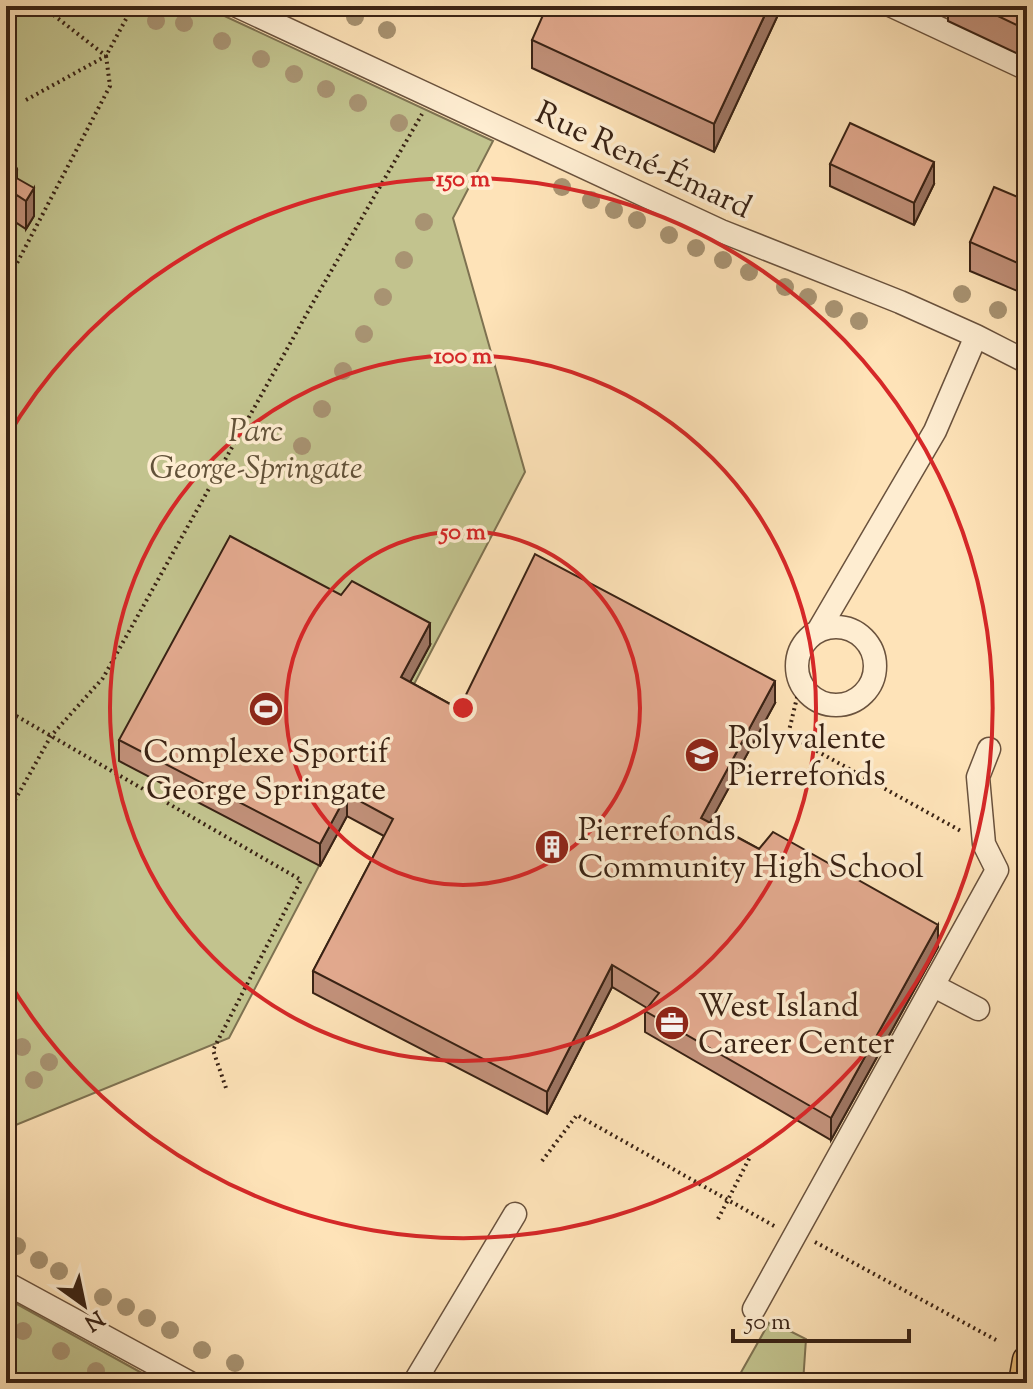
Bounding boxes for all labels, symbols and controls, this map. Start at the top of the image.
street label: Rue René-Émard [527,91,758,232]
text: 150 m [436,163,490,197]
text: 100 m [434,340,492,374]
park label: Parc George-Springate [149,410,363,493]
text: 50 m [438,516,486,550]
sports icon: Complexe Sportif George Springate [247,690,285,728]
centre of rings [449,694,477,722]
place label: Polyvalente Pierrefonds [728,717,886,800]
place label: Complexe Sportif George Springate [143,731,391,814]
school or university icon: Polyvalente Pierrefonds [683,736,721,774]
place label: Pierrefonds Community High School [578,809,924,892]
building icon: Pierrefonds Community High School [533,828,571,866]
place label: West Island Career Center [698,985,895,1068]
office icon: West Island Career Center [653,1004,691,1042]
north arrow [44,1265,124,1345]
scale bar [733,1293,909,1343]
text: N [77,1301,109,1338]
text: 50 m [743,1306,791,1340]

